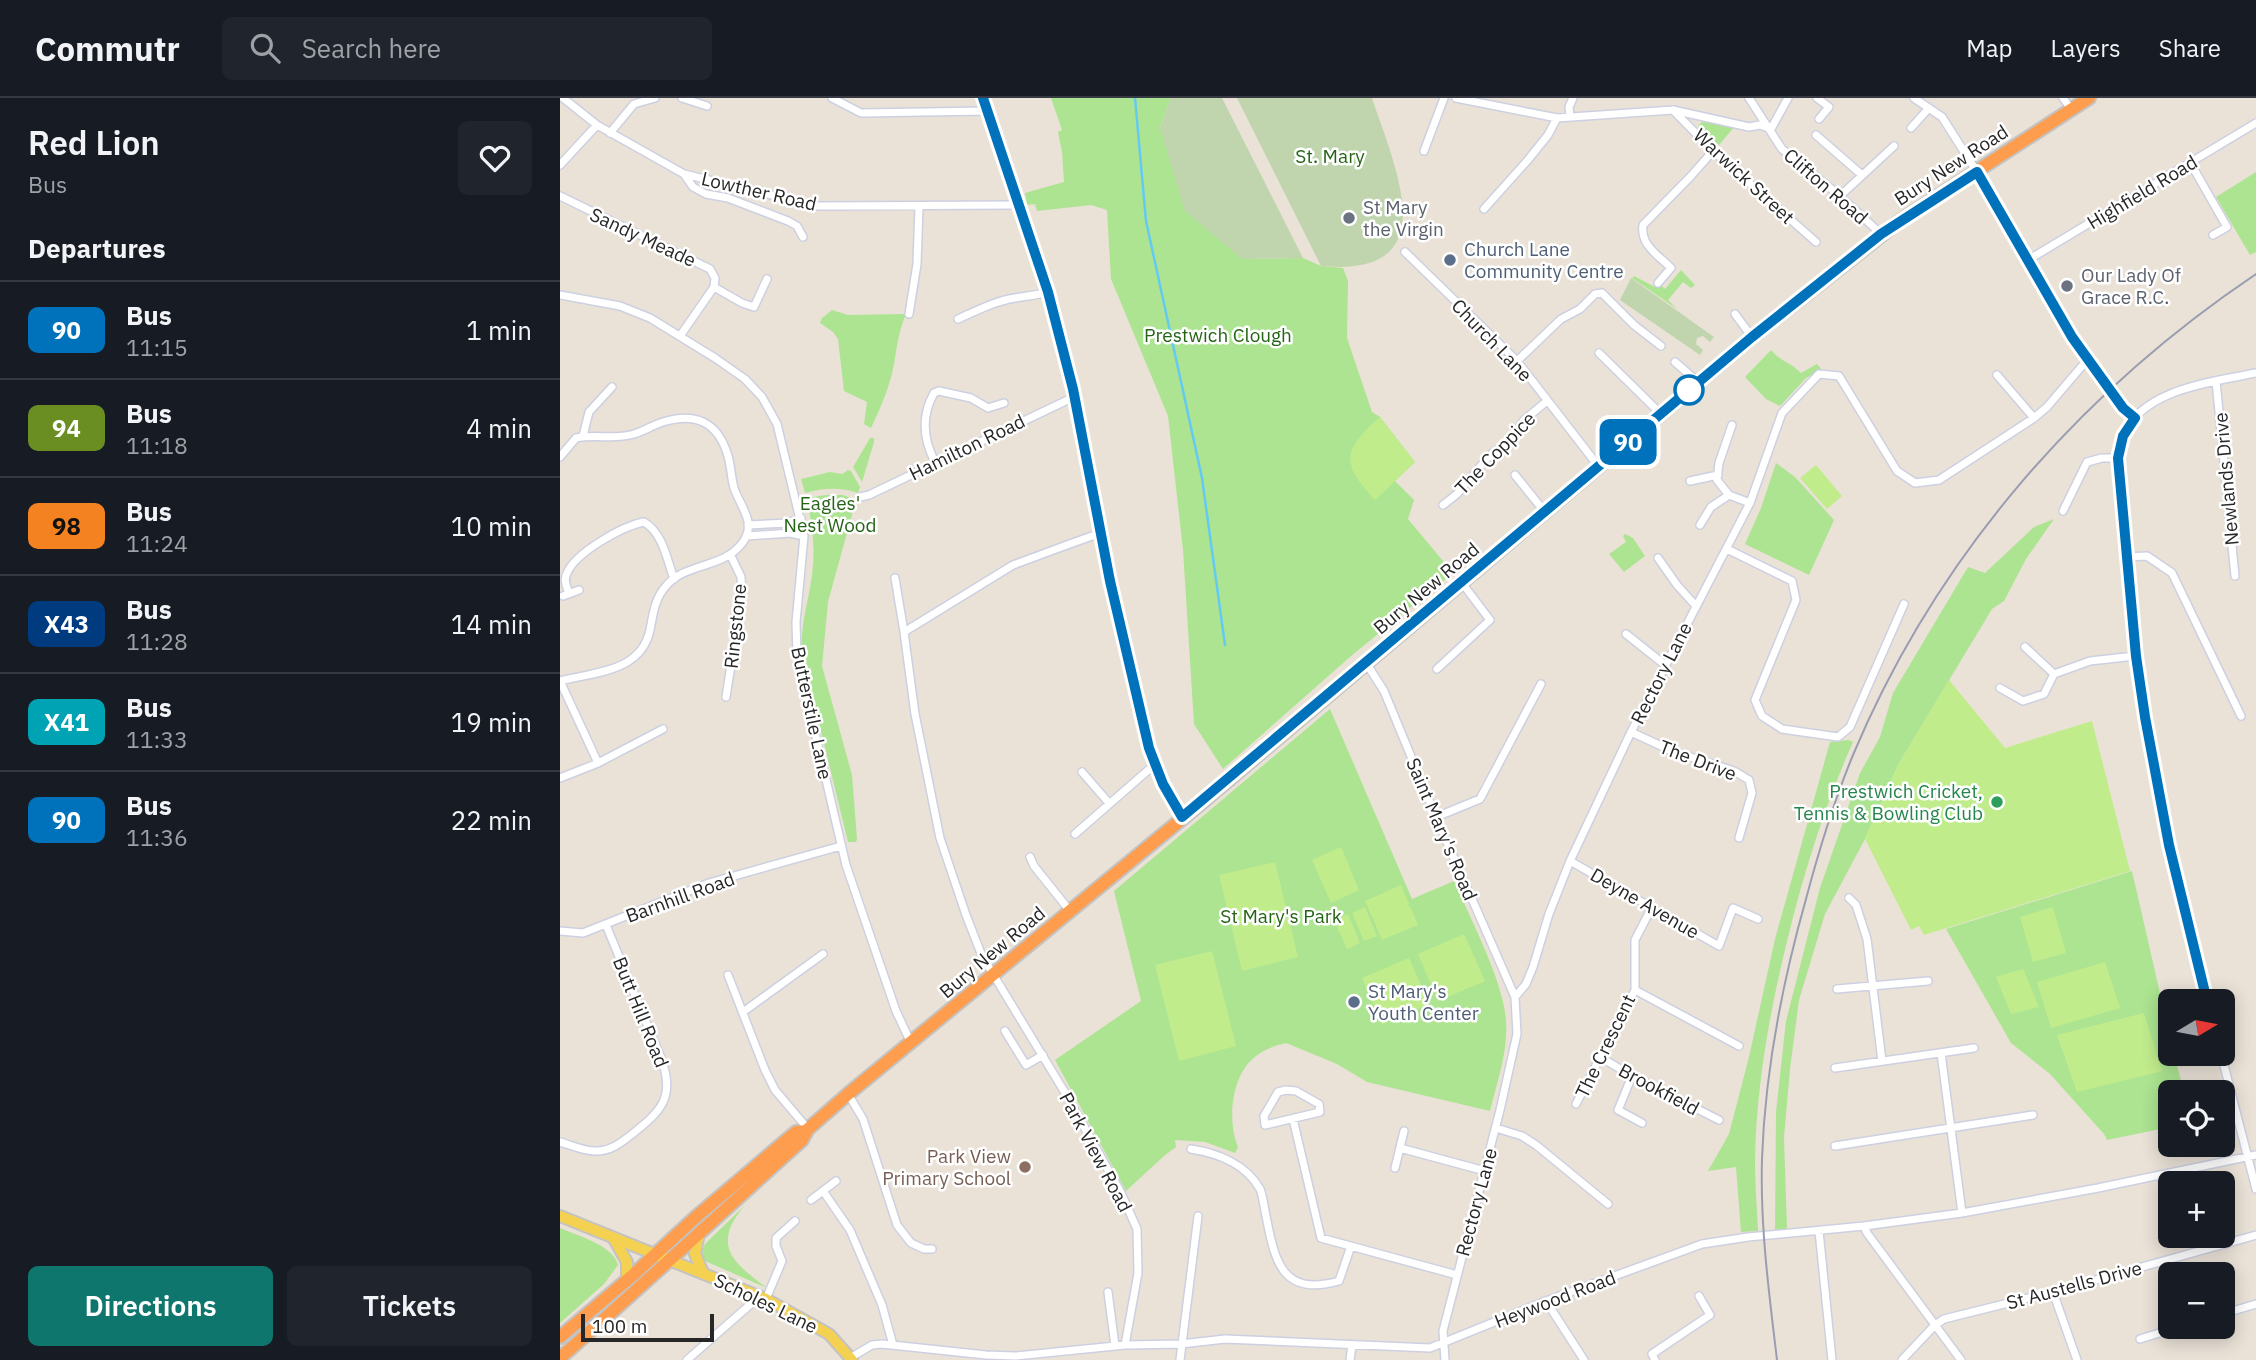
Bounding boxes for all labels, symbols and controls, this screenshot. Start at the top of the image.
search box [222,17,712,80]
text: Commutr [35,27,180,70]
icon: search [246,29,284,67]
text: Search here [302,31,441,65]
text: Map [1966,32,2013,64]
text: Layers [2051,32,2121,64]
text: Share [2159,32,2221,64]
street label: Bury New Road [1890,119,2012,211]
text: Red Lion [28,121,160,164]
button: heart [458,121,532,195]
street label: Warwick Street [1688,123,1800,229]
street label: Clifton Road [1779,143,1873,229]
park label: St. Mary [1295,144,1365,168]
street label: Highfield Road [2082,150,2202,234]
street label: Lowther Road [699,166,819,216]
text: Bus [28,169,67,199]
place label: St Mary the Virgin [1363,195,1444,241]
street label: Sandy Meade [586,202,700,272]
marker: St Mary the Virgin [1341,210,1357,226]
text: Departures [28,231,166,265]
place label: Church Lane Community Centre [1464,237,1624,283]
marker: Church Lane Community Centre [1442,252,1458,268]
place label: Our Lady Of Grace R.C. [2081,263,2181,309]
marker: Our Lady Of Grace R.C. [2059,278,2075,294]
street label: Church Lane [1447,294,1537,386]
text: Bus [126,298,172,332]
text: 1 min [466,313,532,347]
text: 90 [52,314,81,346]
park label: Prestwich Clough [1144,323,1292,347]
text: 11:15 [126,332,188,362]
unlabelled marker [1674,375,1704,405]
text: Bus [126,396,172,430]
street label: The Coppice [1450,407,1540,499]
street label: Hamilton Road [905,409,1029,485]
text: 4 min [466,411,532,445]
text: 94 [52,412,81,444]
street label: Newlands Drive [2208,412,2244,546]
line badge: 90 [1596,419,1660,465]
text: 90 [1614,426,1642,458]
text: 11:18 [126,430,188,460]
park label: Eagles' Nest Wood [783,491,877,537]
text: Bus [126,494,172,528]
text: 10 min [451,509,532,543]
text: 98 [52,510,81,542]
text: 11:24 [126,528,188,558]
street label: Bury New Road [1368,537,1484,639]
street label: Ringstone [719,582,751,670]
text: Bus [126,592,172,626]
text: 14 min [451,607,532,641]
text: X43 [44,608,89,640]
street label: Rectory Lane [1625,618,1697,728]
text: 11:28 [126,626,188,656]
street label: Butterstile Lane [786,644,838,782]
text: Bus [126,690,172,724]
text: 19 min [451,705,532,739]
text: X41 [44,706,89,738]
text: 11:33 [126,724,188,754]
street label: The Drive [1656,734,1740,786]
street label: Saint Mary's Road [1401,754,1483,904]
place label: Prestwich Cricket, Tennis & Bowling Club [1794,779,1983,825]
text: Bus [126,788,172,822]
marker: Prestwich Cricket, Tennis & Bowling Club [1989,794,2005,810]
text: 22 min [451,803,532,837]
text: 90 [52,804,81,836]
text: 11:36 [126,822,188,852]
street label: Deyne Avenue [1586,862,1704,944]
street label: Barnhill Road [622,866,738,928]
street label: Bury New Road [934,901,1050,1003]
park label: St Mary's Park [1220,904,1342,928]
street label: Butt Hill Road [608,953,674,1071]
place label: St Mary's Youth Center [1368,979,1479,1025]
north arrow [2158,989,2235,1066]
map controls [2158,989,2235,1339]
street label: The Crescent [1570,990,1640,1102]
marker: St Mary's Youth Center [1346,994,1362,1010]
street label: Brookfield [1615,1058,1703,1120]
button: locate [2158,1080,2235,1157]
street label: Park View Road [1054,1088,1138,1216]
place label: Park View Primary School [882,1144,1011,1190]
street label: Rectory Lane [1450,1145,1502,1259]
marker: Park View Primary School [1017,1159,1033,1175]
button: + [2158,1171,2235,1248]
street label: St Austells Drive [2004,1255,2144,1315]
button: − [2158,1262,2235,1339]
street label: Heywood Road [1491,1265,1619,1333]
button: Directions [28,1266,273,1346]
button: Tickets [287,1266,532,1346]
street label: Scholes Lane [710,1268,822,1338]
scale bar [581,1311,714,1343]
text: 100 m [592,1314,647,1338]

